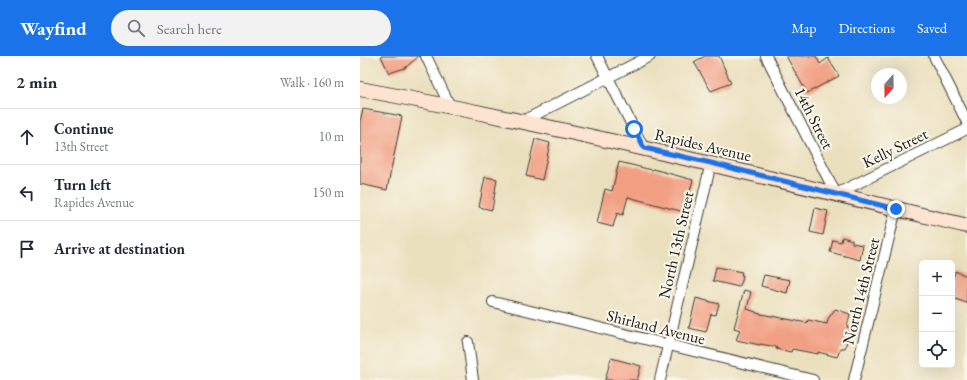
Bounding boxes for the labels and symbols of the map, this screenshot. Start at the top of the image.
north arrow [871,68,907,104]
street label: 14th Street [789,83,839,153]
route start [625,120,643,138]
street label: Kelly Street [859,123,931,173]
street label: Rapides Avenue [653,124,753,166]
street label: North 13th Street [653,189,699,301]
route end [887,200,905,218]
street label: North 14th Street [838,235,884,347]
street label: Shirland Avenue [605,305,707,349]

